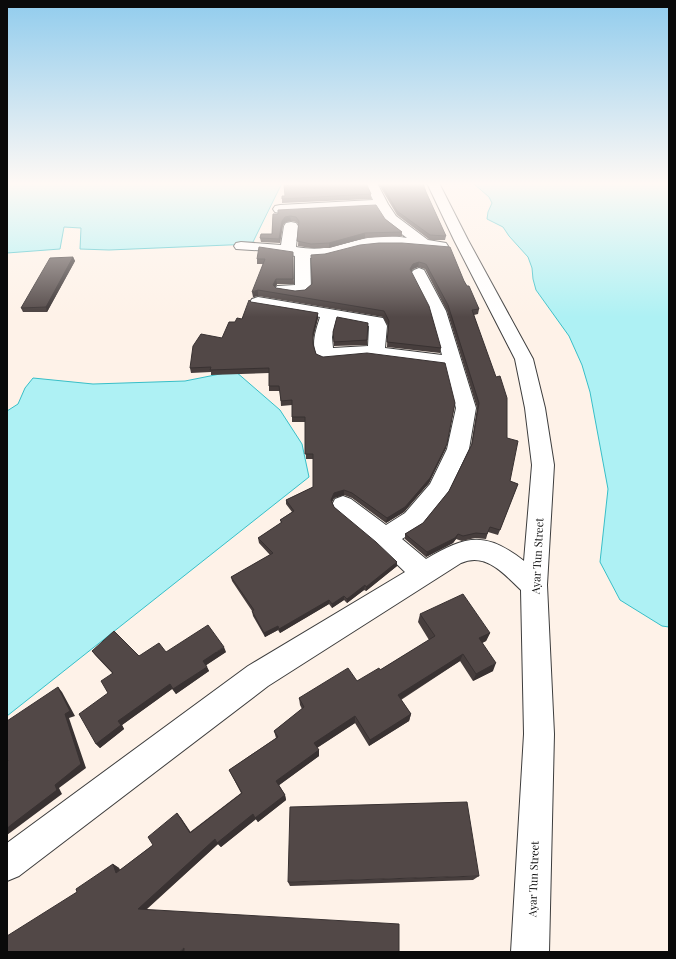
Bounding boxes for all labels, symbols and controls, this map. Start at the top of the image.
street label: Ayar Tun Street [527,517,546,596]
street label: Ayar Tun Street [524,841,542,918]

